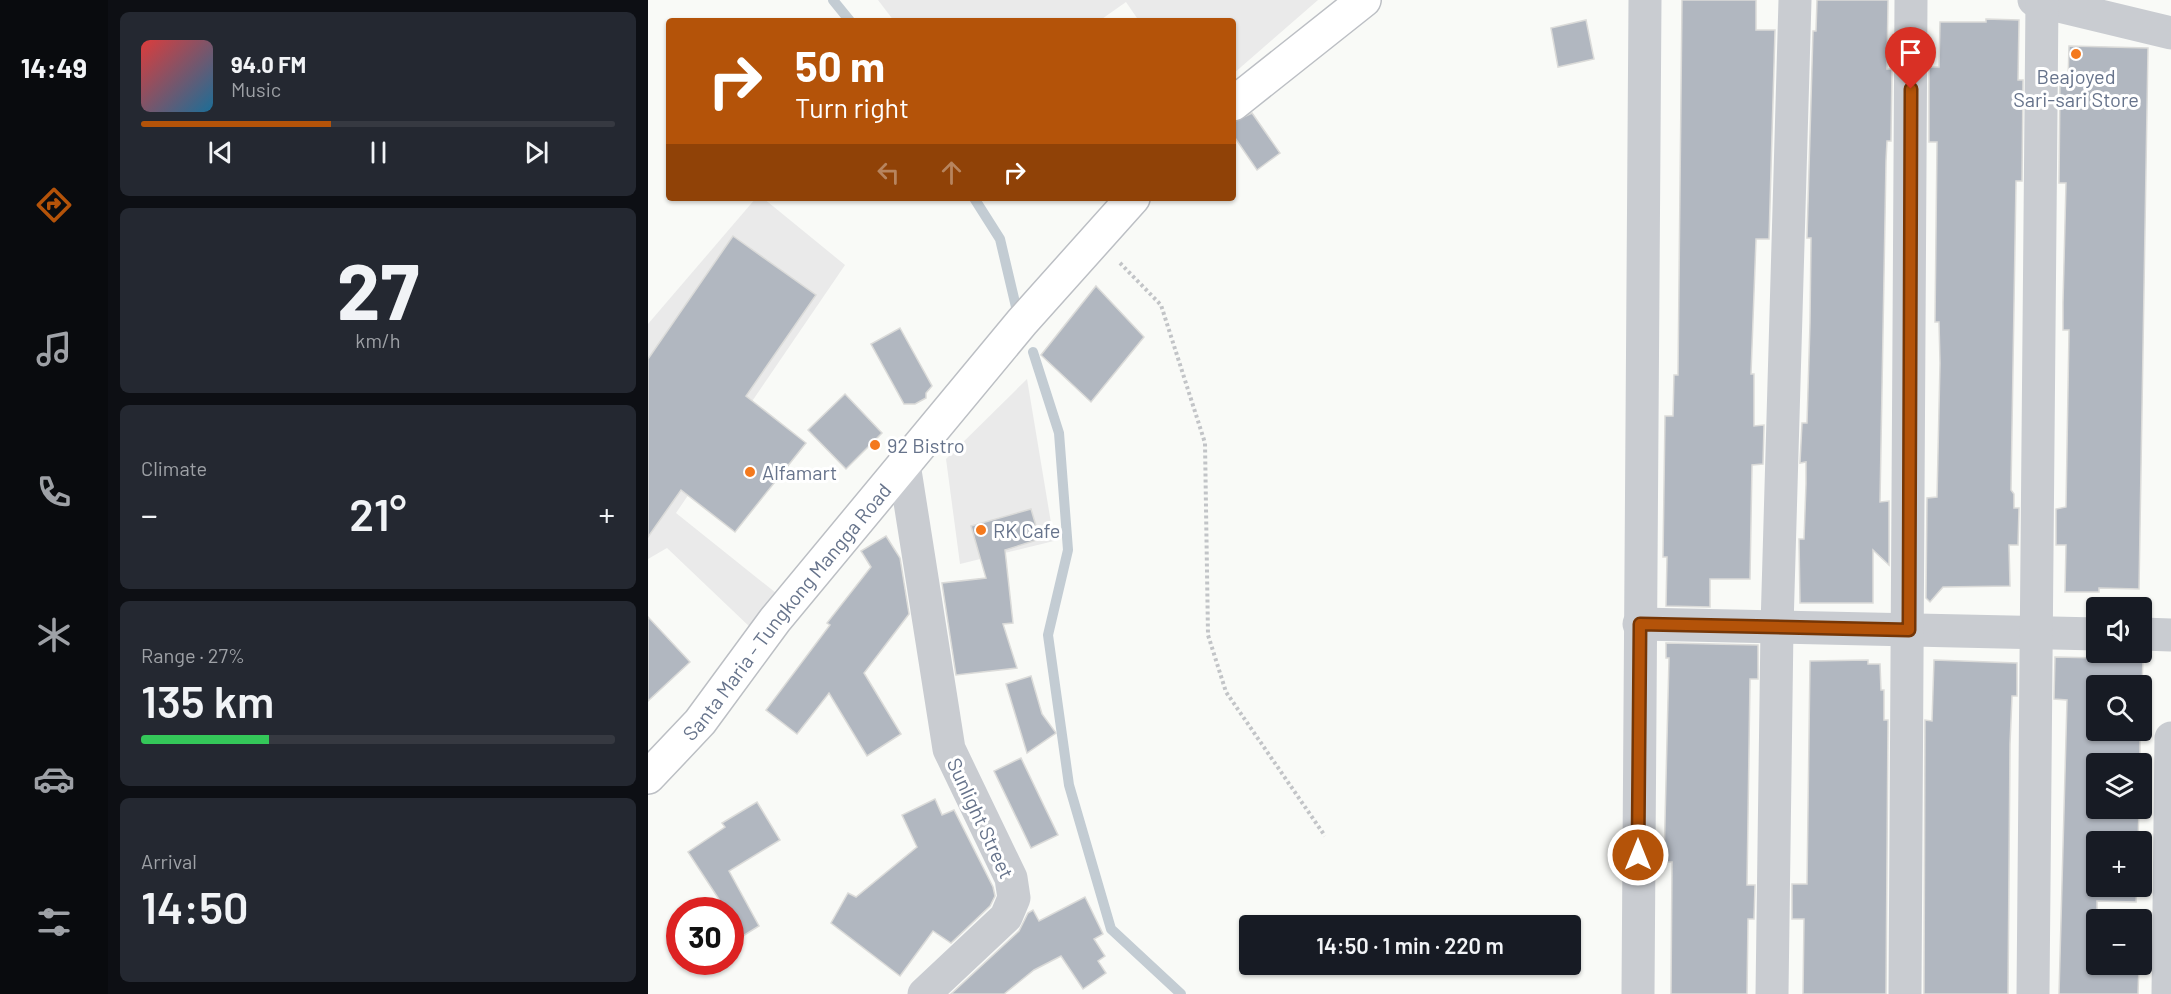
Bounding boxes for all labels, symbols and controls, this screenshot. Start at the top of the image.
pin [1885,27,1936,89]
icon: arrive [1894,36,1927,69]
text: 50 m [795,40,885,90]
icon: right [696,42,774,120]
marker: Beajoyed Sari-sari Store [2069,47,2083,61]
text: 14:49 [21,51,87,83]
text: 94.0 FM [231,51,306,77]
place label: Beajoyed Sari-sari Store [2013,64,2139,111]
text: Music [231,77,281,101]
text: Turn right [795,91,909,123]
icon: previous [204,136,237,169]
icon: pause [362,136,395,169]
icon: next [520,136,553,169]
icon: left [872,156,905,189]
icon: ahead [935,156,968,189]
icon: right [998,156,1031,189]
icon: directions [33,184,75,226]
text: 27 [337,242,419,336]
icon: music [33,328,75,370]
text: km/h [355,328,401,352]
place label: 92 Bistro [887,433,965,457]
marker: 92 Bistro [868,438,882,452]
text: Climate [141,456,207,480]
place label: Alfamart [762,460,837,484]
marker: Alfamart [743,465,757,479]
icon: phone [33,471,75,513]
street label: Santa Maria - Tungkong Mangga Road [677,478,895,745]
text: 21° [349,486,407,540]
text: − [141,494,158,534]
text: + [598,494,615,534]
place label: RK Cafe [993,518,1060,542]
marker: RK Cafe [974,523,988,537]
map controls [2086,597,2152,975]
button: sound [2086,597,2152,663]
icon: climate [33,614,75,656]
text: Range · 27% [141,643,245,667]
text: 135 km [141,673,274,727]
button: search [2086,675,2152,741]
button: layers [2086,753,2152,819]
street label: Sunlight Street [943,754,1019,882]
icon: car [33,758,75,800]
position arrow [1606,823,1670,887]
button: + [2086,831,2152,897]
text: Arrival [141,849,197,873]
text: 14:50 [141,879,249,933]
speed limit sign: 30 [666,897,744,975]
icon: filters [33,901,75,943]
button: − [2086,909,2152,975]
text: 14:50 · 1 min · 220 m [1316,932,1504,958]

